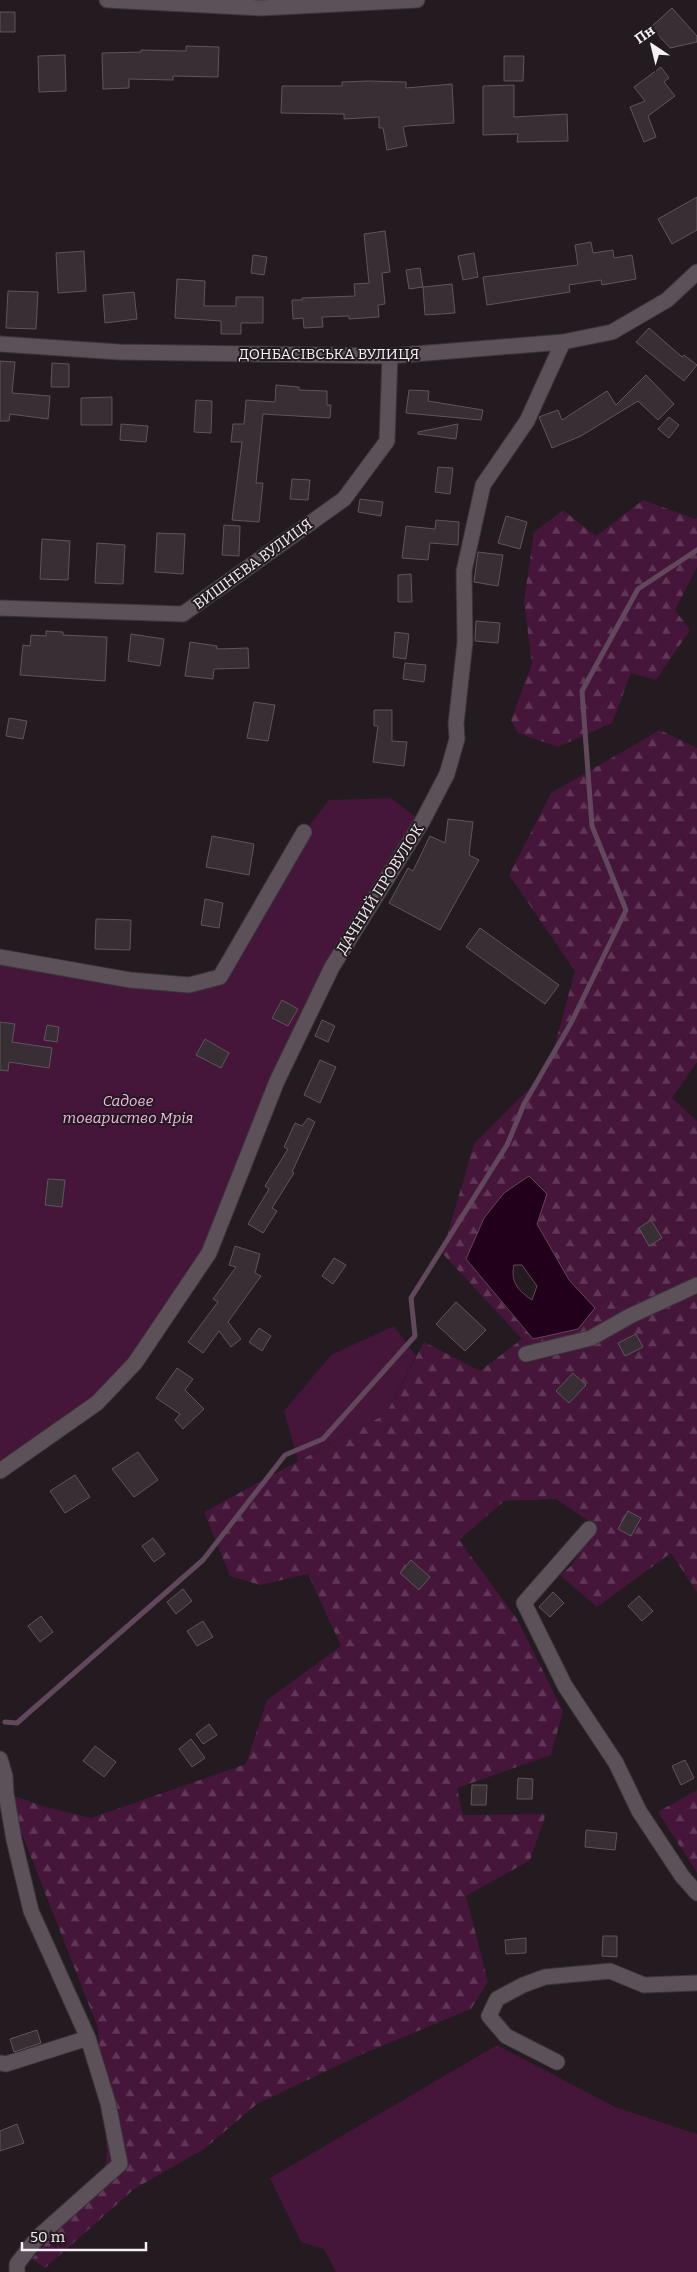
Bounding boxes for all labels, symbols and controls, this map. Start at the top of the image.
north arrow [627,20,677,70]
text: Пн [632,22,658,48]
street label: ДОНБАСІВСЬКА ВУЛИЦЯ [239,345,420,363]
street label: ВИШНЕВА ВУЛИЦЯ [190,515,316,613]
street label: ДАЧНИЙ ПРОВУЛОК [333,820,428,957]
park label: Садове товариство Мрія [63,1092,193,1127]
scale bar [22,2220,146,2252]
text: 50 m [30,2228,66,2246]

